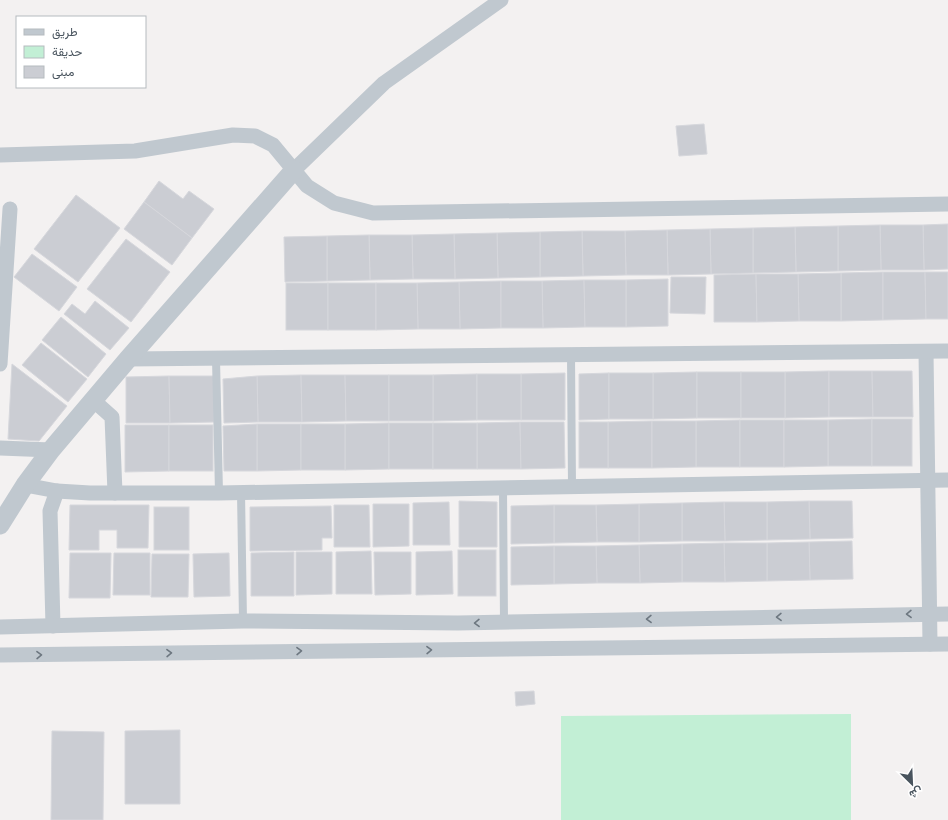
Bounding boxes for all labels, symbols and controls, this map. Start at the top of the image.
legend [16,16,146,88]
text: طريق [52,24,78,40]
text: حديقة [52,44,82,59]
text: مبنى [52,64,74,80]
one-way arrow [906,610,912,618]
one-way arrow [776,613,782,621]
one-way arrow [646,615,652,623]
one-way arrow [474,618,480,627]
one-way arrow [426,646,432,654]
one-way arrow [296,647,302,655]
one-way arrow [166,649,172,657]
one-way arrow [36,650,42,659]
north arrow [892,764,932,804]
text: ش [907,784,925,802]

